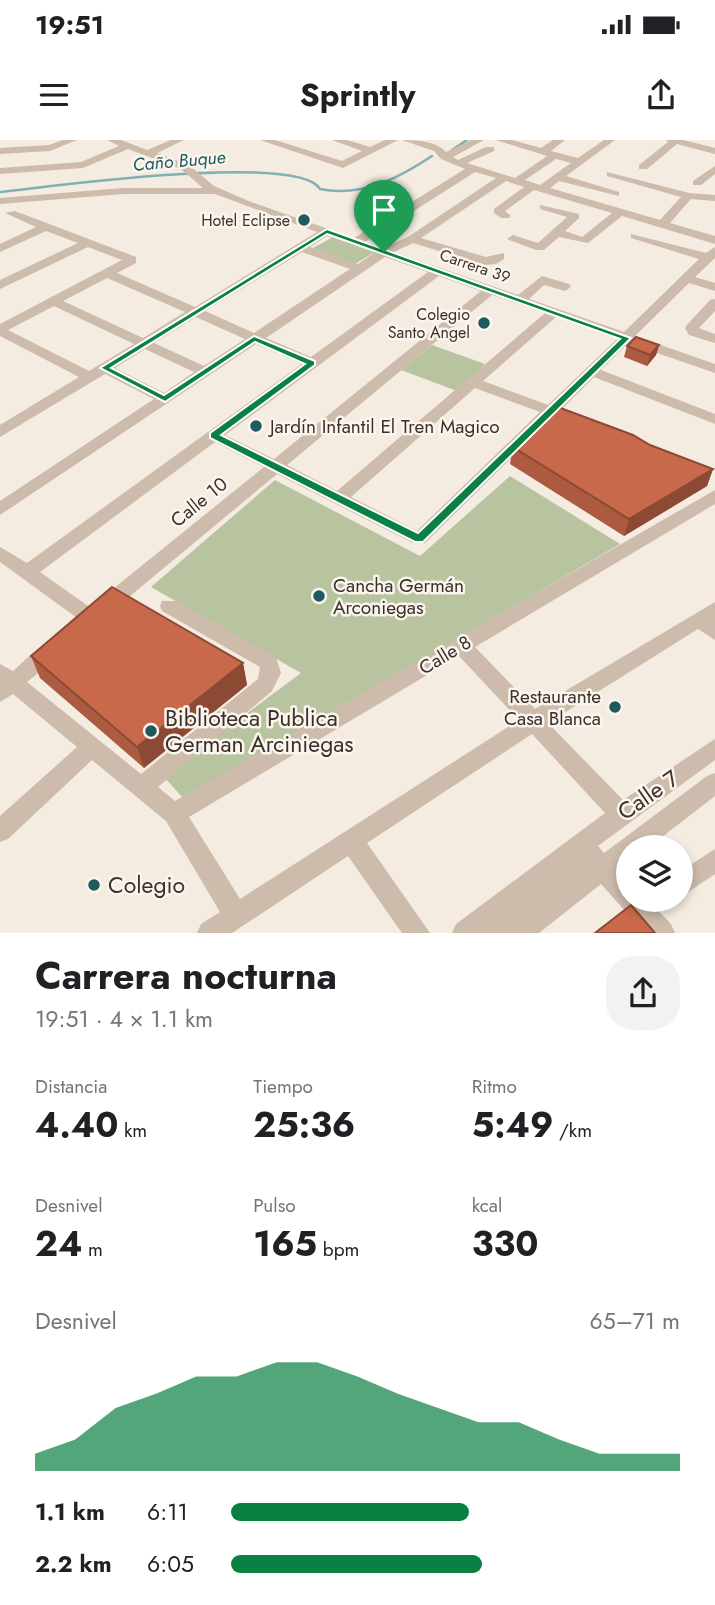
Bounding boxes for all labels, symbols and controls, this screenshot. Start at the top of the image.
text: 19:51 [35,6,104,44]
text: Sprintly [300,72,415,118]
icon: menu [35,76,73,114]
icon: share [642,76,680,114]
water label: Caño Buque [132,144,226,178]
pin [354,180,414,252]
icon: arrive [365,191,403,229]
place label: Hotel Eclipse [201,209,290,232]
marker: Hotel Eclipse [296,212,312,228]
street label: Carrera 39 [436,243,514,289]
place label: Colegio Santo Angel [388,303,470,344]
marker: Colegio Santo Angel [476,315,492,331]
place label: Jardín Infantil El Tren Magico [267,413,500,440]
marker: Jardín Infantil El Tren Magico [248,418,264,434]
street label: Calle 10 [165,471,233,533]
place label: Cancha Germán Arconiegas [333,572,464,621]
marker: Cancha Germán Arconiegas [311,588,327,604]
street label: Calle 8 [414,629,476,681]
place label: Restaurante Casa Blanca [504,683,601,732]
marker: Restaurante Casa Blanca [607,699,623,715]
place label: Biblioteca Publica German Arciniegas [165,701,354,761]
marker: Biblioteca Publica German Arciniegas [143,723,159,739]
street label: Calle 7 [610,762,686,828]
map controls [616,835,693,912]
button: layers [616,835,693,912]
place label: Colegio [108,868,185,902]
marker: Colegio [86,877,102,893]
text: Carrera nocturna [35,948,337,1003]
button: share [606,956,680,1030]
text: 19:51 · 4 × 1.1 km [35,1002,213,1036]
text: Distancia [35,1073,107,1100]
text: Tiempo [253,1073,313,1100]
text: Ritmo [472,1073,517,1100]
text: 4.40 [35,1100,118,1150]
text: 25:36 [253,1100,355,1150]
text: 5:49 [472,1100,553,1150]
text: km [118,1117,147,1144]
text: /km [553,1117,592,1144]
text: Desnivel [35,1192,103,1219]
text: Pulso [253,1192,296,1219]
text: kcal [472,1192,502,1219]
text: 24 [35,1219,82,1269]
text: 165 [253,1219,317,1269]
text: 330 [472,1219,538,1269]
text: m [82,1236,103,1263]
text: bpm [317,1236,359,1263]
text: Desnivel [35,1304,117,1338]
text: 65–71 m [589,1304,680,1338]
text: 1.1 km [35,1495,105,1529]
text: 6:11 [147,1495,188,1529]
text: 2.2 km [35,1547,112,1581]
text: 6:05 [147,1547,194,1581]

